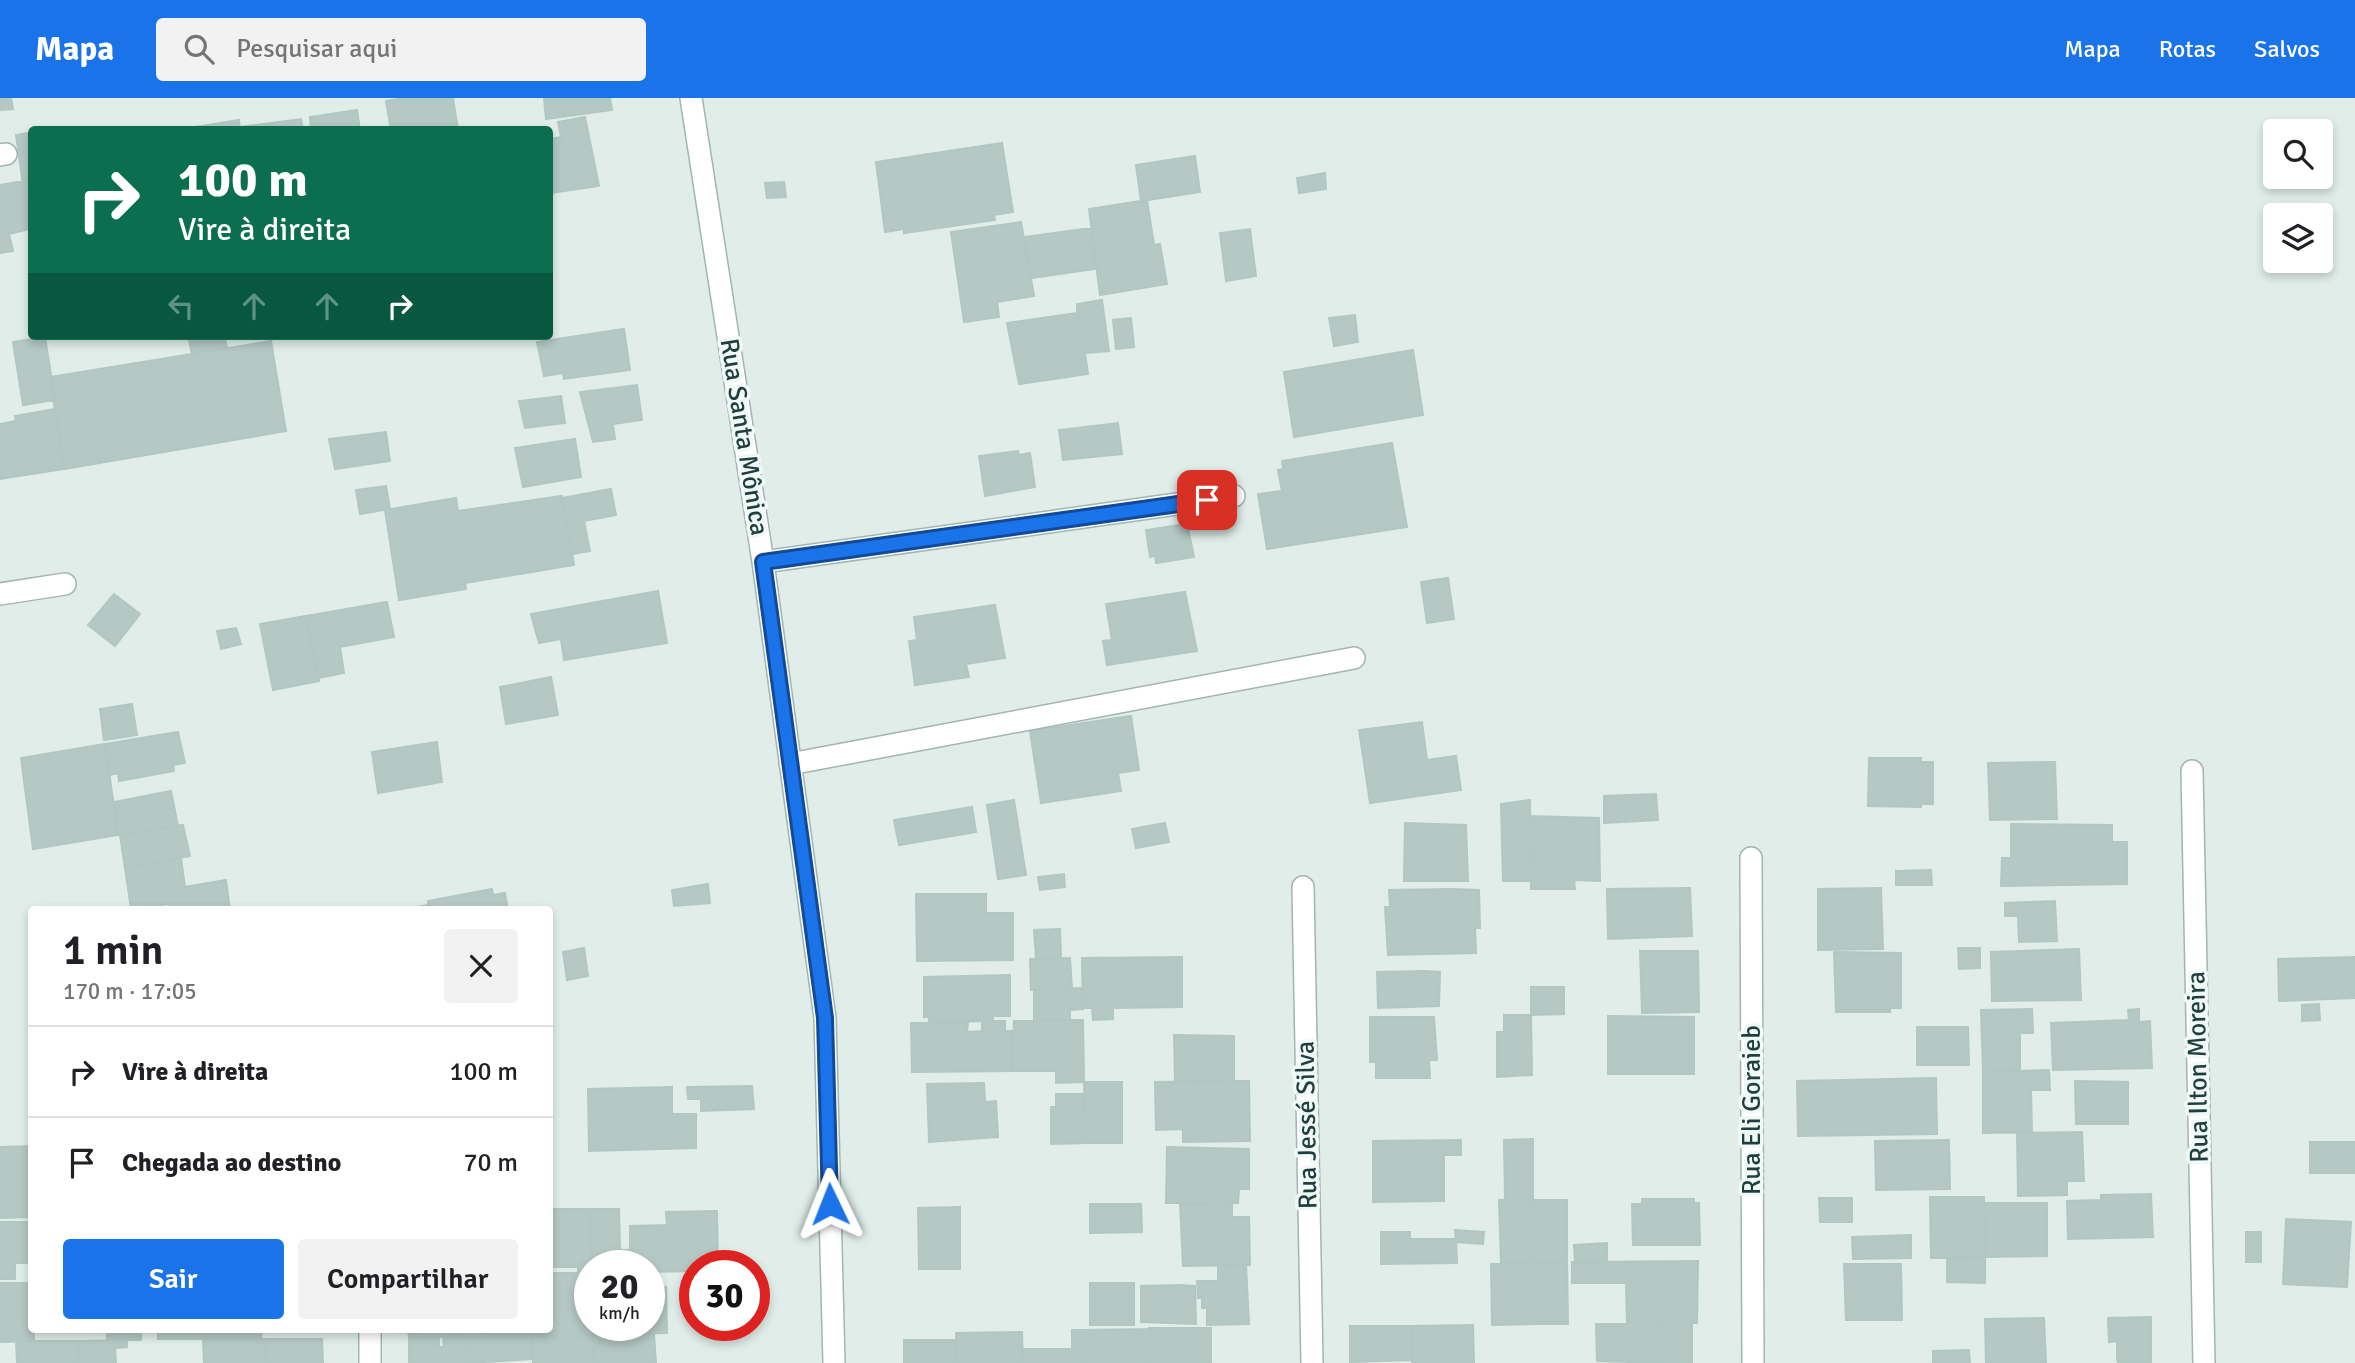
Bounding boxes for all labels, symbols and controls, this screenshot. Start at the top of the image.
search box [156,18,646,81]
text: Mapa [35,29,114,70]
icon: search [180,30,218,68]
text: Pesquisar aqui [236,33,397,65]
text: Mapa [2064,34,2121,64]
text: Rotas [2159,34,2216,64]
text: Salvos [2254,34,2320,64]
map controls [2263,119,2333,273]
button: search [2263,119,2333,189]
text: 100 m [178,150,308,210]
icon: right [63,154,154,245]
button: layers [2263,203,2333,273]
text: Vire à direita [178,210,351,249]
icon: left [162,287,200,325]
icon: ahead [235,287,273,325]
icon: ahead [308,287,346,325]
icon: right [381,287,419,325]
street label: Rua Santa Mônica [713,336,775,538]
pin [1177,470,1237,530]
icon: arrive [1188,481,1226,519]
text: 1 min [63,925,164,976]
button: close [444,929,518,1003]
street label: Rua Ilton Moreira [2180,971,2216,1163]
text: 170 m · 17:05 [63,977,197,1006]
street label: Rua Eli Goraieb [1736,1025,1768,1195]
street label: Rua Jessé Silva [1290,1041,1324,1209]
icon: right [63,1053,101,1091]
text: Vire à direita [122,1056,268,1088]
text: 100 m [449,1056,518,1088]
icon: arrive [63,1144,101,1182]
text: Chegada ao destino [122,1147,341,1179]
text: 70 m [463,1147,518,1179]
position arrow [793,1167,867,1241]
button: Sair [63,1239,284,1319]
button: Compartilhar [298,1239,518,1319]
speed limit sign: 30 [679,1250,770,1341]
text: 20 [601,1265,638,1308]
text: km/h [599,1302,640,1324]

